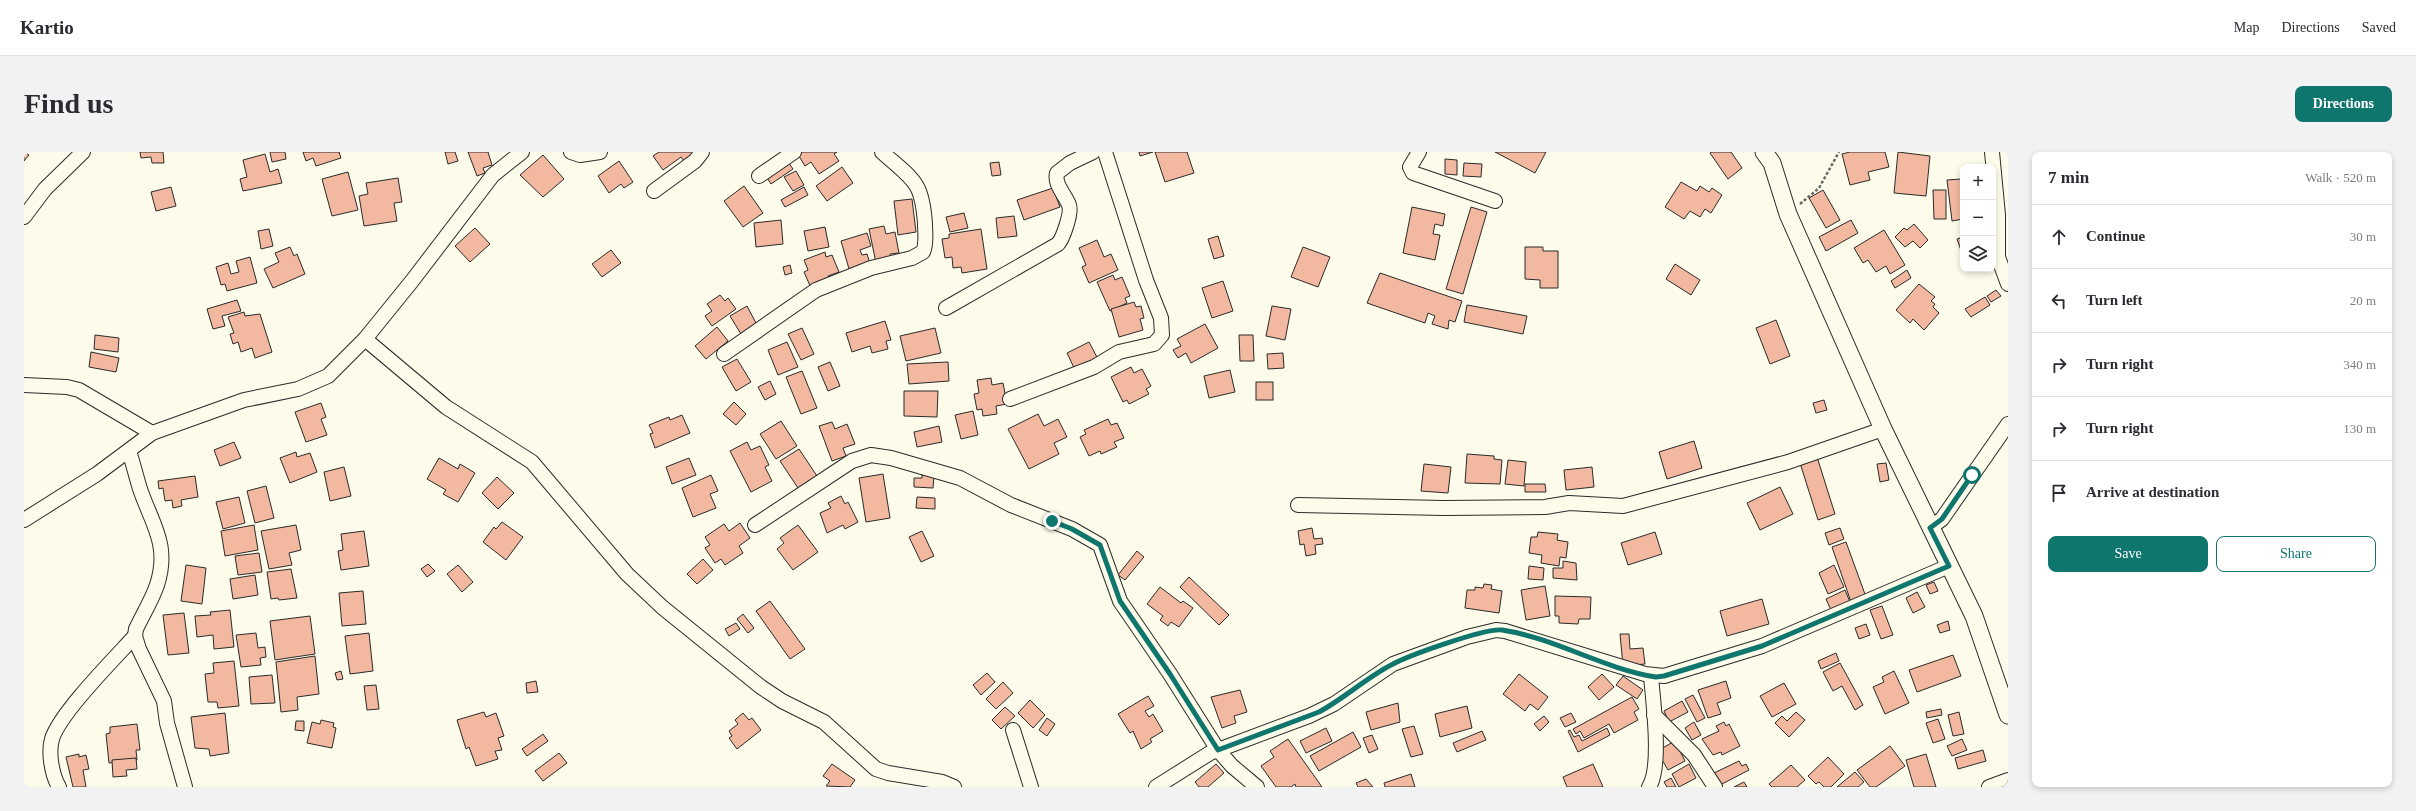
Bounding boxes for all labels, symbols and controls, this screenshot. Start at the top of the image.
text: Kartio [20,17,74,38]
text: Map [2234,20,2259,35]
text: Directions [2281,20,2340,35]
text: Saved [2362,20,2396,35]
button: Directions [2295,86,2392,122]
text: Find us [24,88,114,119]
map controls [1960,164,1996,272]
button: + [1960,164,1996,200]
text: 7 min [2048,168,2089,187]
text: Walk · 520 m [2305,170,2376,185]
button: − [1960,200,1996,236]
icon: ahead [2048,226,2070,248]
text: Continue [2086,228,2145,244]
text: 30 m [2350,229,2376,244]
button: layers [1960,236,1996,272]
icon: left [2048,290,2070,312]
text: Turn left [2086,292,2143,308]
text: 20 m [2350,293,2376,308]
icon: right [2048,354,2070,376]
text: Turn right [2086,356,2153,372]
text: 340 m [2343,357,2376,372]
icon: right [2048,418,2070,440]
text: Turn right [2086,420,2153,436]
text: 130 m [2343,421,2376,436]
route start [1963,466,1981,484]
icon: arrive [2048,482,2070,504]
text: Arrive at destination [2086,484,2219,500]
route end [1043,512,1061,530]
button: Save [2048,536,2208,572]
button: Share [2216,536,2376,572]

